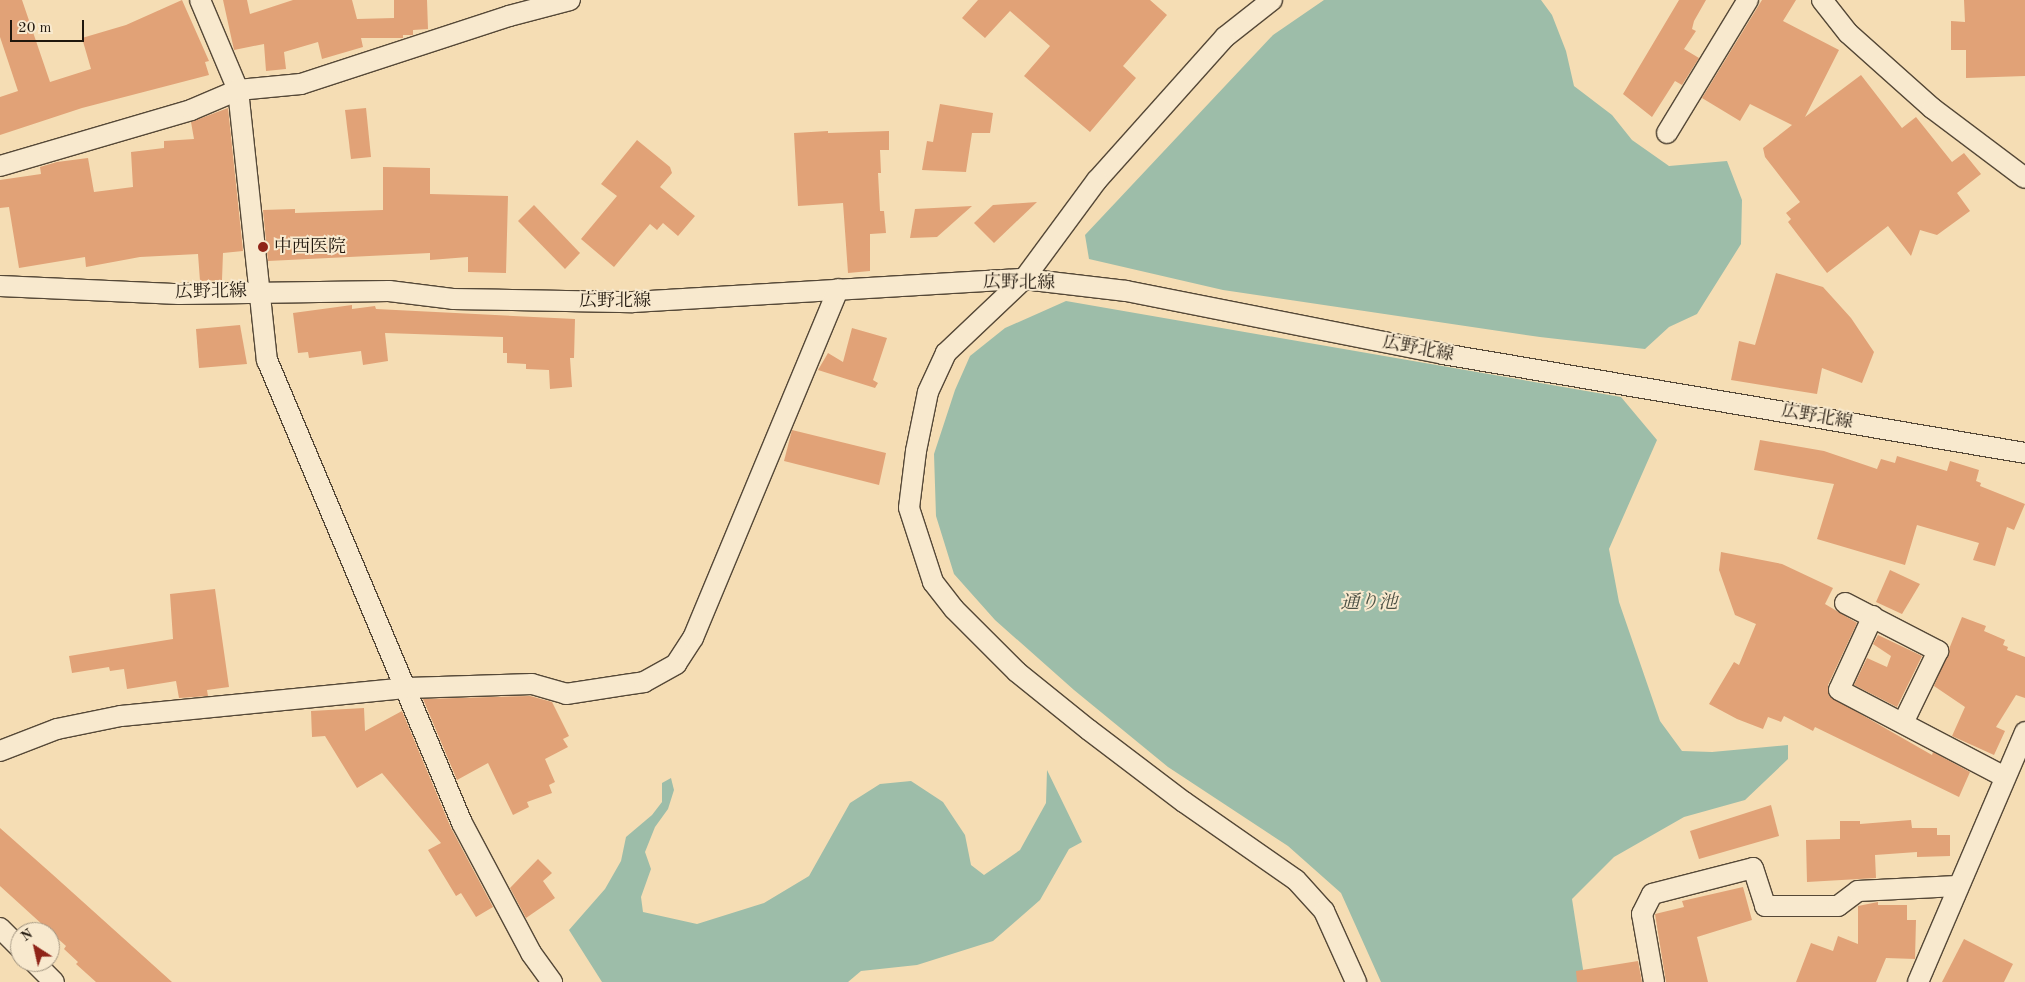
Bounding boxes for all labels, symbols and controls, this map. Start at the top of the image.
scale bar [12,10,86,42]
text: 20 m [18,21,52,36]
place label: 中西医院 [274,236,346,258]
marker: 中西医院 [256,240,270,254]
street label: 広野北線 [983,272,1055,294]
street label: 広野北線 [175,281,247,303]
street label: 広野北線 [579,290,651,312]
street label: 広野北線 [1381,332,1455,366]
street label: 広野北線 [1780,400,1854,434]
water label: 通り池 [1341,593,1397,615]
north arrow [10,922,60,972]
text: N [19,927,35,944]

